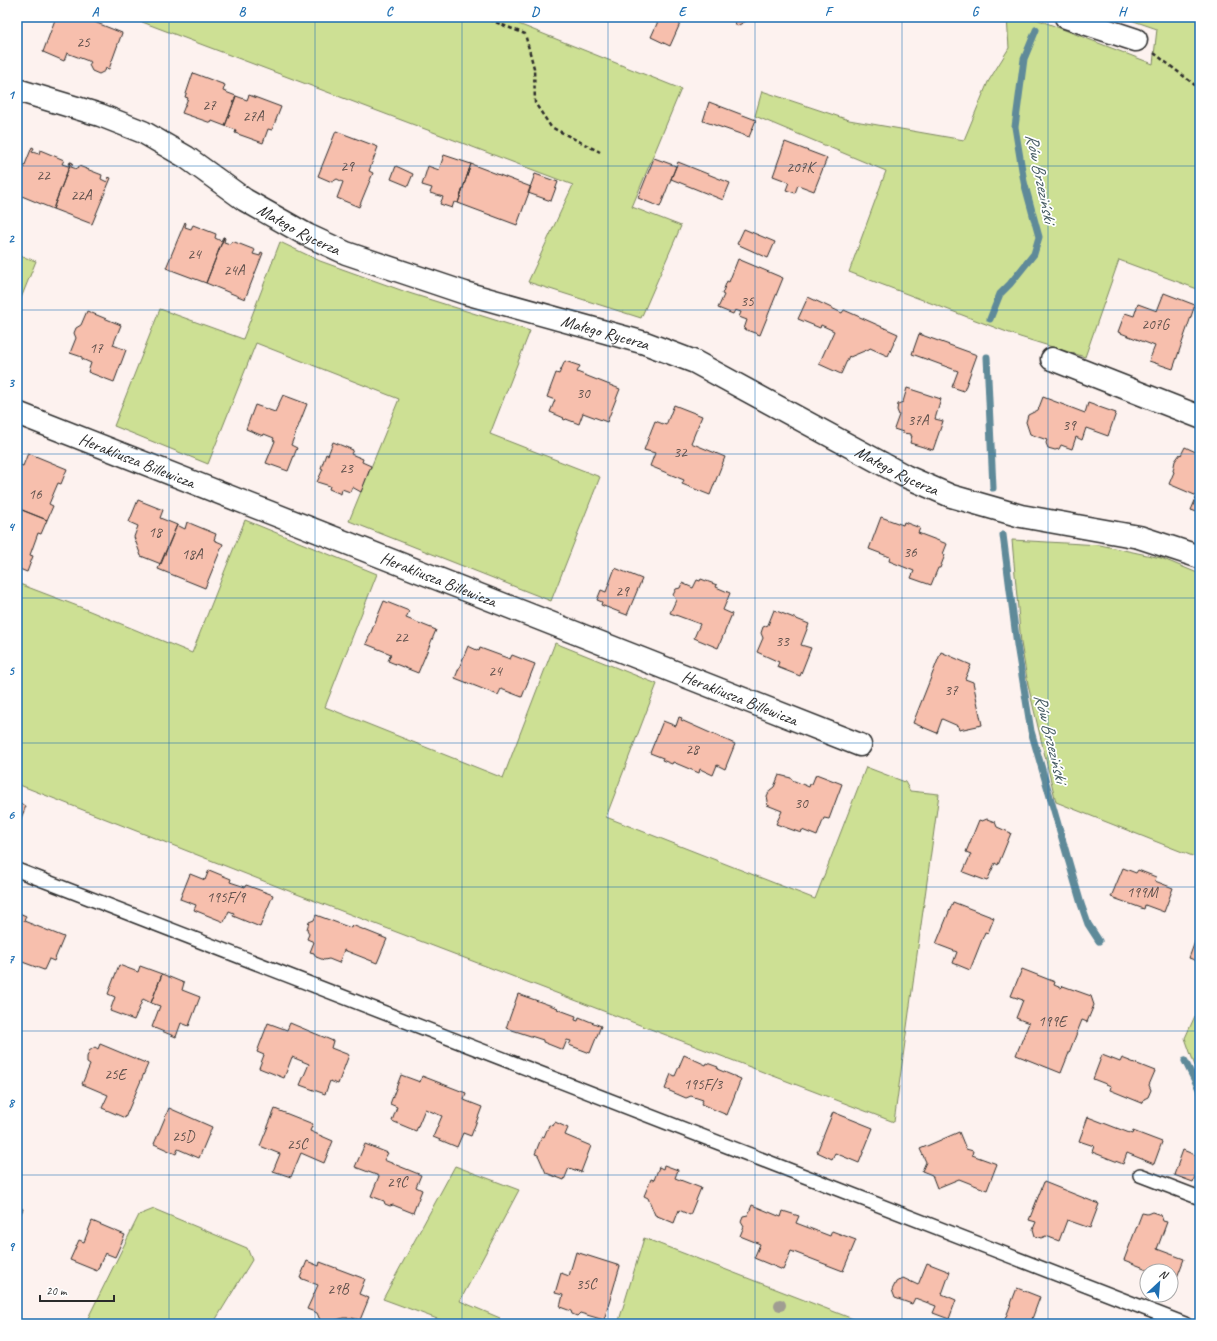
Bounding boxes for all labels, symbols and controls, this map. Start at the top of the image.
text: A [92,4,100,20]
text: B [239,4,247,20]
text: C [386,4,394,20]
text: D [531,4,540,20]
text: E [679,4,688,20]
text: F [825,4,834,20]
text: G [972,4,980,20]
text: H [1118,4,1128,20]
house number: 25 [76,33,91,52]
text: 1 [8,87,16,103]
house number: 27 [202,96,217,115]
house number: 27A [242,107,265,126]
water label: Rów Brzeziński [1021,132,1062,229]
house number: 29 [340,157,355,176]
house number: 207K [786,158,817,177]
house number: 22 [36,166,51,185]
house number: 22A [70,186,93,205]
street label: Małego Rycerza [254,199,345,260]
text: 2 [8,231,15,247]
house number: 24 [187,245,202,264]
house number: 24A [223,261,246,280]
house number: 35 [740,292,755,311]
street label: Małego Rycerza [559,310,654,355]
house number: 207G [1141,315,1170,334]
house number: 17 [89,339,104,358]
text: 3 [8,375,15,391]
house number: 30 [576,384,591,403]
house number: 37A [907,411,930,430]
house number: 39 [1062,416,1077,435]
street label: Herakliusza Billewicza [76,428,200,493]
street label: Małego Rycerza [852,441,943,501]
house number: 32 [673,443,688,462]
house number: 23 [339,459,354,478]
house number: 16 [28,485,43,504]
text: 4 [8,519,16,535]
house number: 18 [148,523,163,542]
house number: 36 [903,543,918,562]
house number: 18A [181,545,204,564]
street label: Herakliusza Billewicza [378,547,501,612]
house number: 29 [615,582,630,601]
house number: 22 [394,628,409,647]
house number: 33 [775,632,790,651]
house number: 24 [488,662,503,681]
text: 5 [8,663,15,679]
street label: Herakliusza Billewicza [679,665,803,731]
house number: 37 [944,681,959,700]
water label: Rów Brzeziński [1029,692,1074,789]
house number: 28 [685,740,700,759]
house number: 30 [794,794,809,813]
text: 6 [8,807,15,823]
house number: 199M [1126,883,1159,902]
house number: 195F/9 [207,888,247,907]
text: 7 [8,951,15,967]
house number: 199E [1038,1012,1068,1031]
house number: 25E [104,1065,128,1084]
house number: 195F/3 [684,1075,724,1094]
text: 8 [8,1095,16,1111]
house number: 25D [172,1127,195,1146]
house number: 25C [287,1135,309,1154]
house number: 29C [387,1173,409,1192]
text: 9 [8,1239,15,1255]
north arrow [1139,1263,1179,1303]
text: N [1157,1266,1171,1283]
house number: 35C [576,1275,598,1294]
scale bar [40,1277,114,1303]
house number: 29B [327,1280,350,1299]
text: 20 m [46,1283,68,1299]

